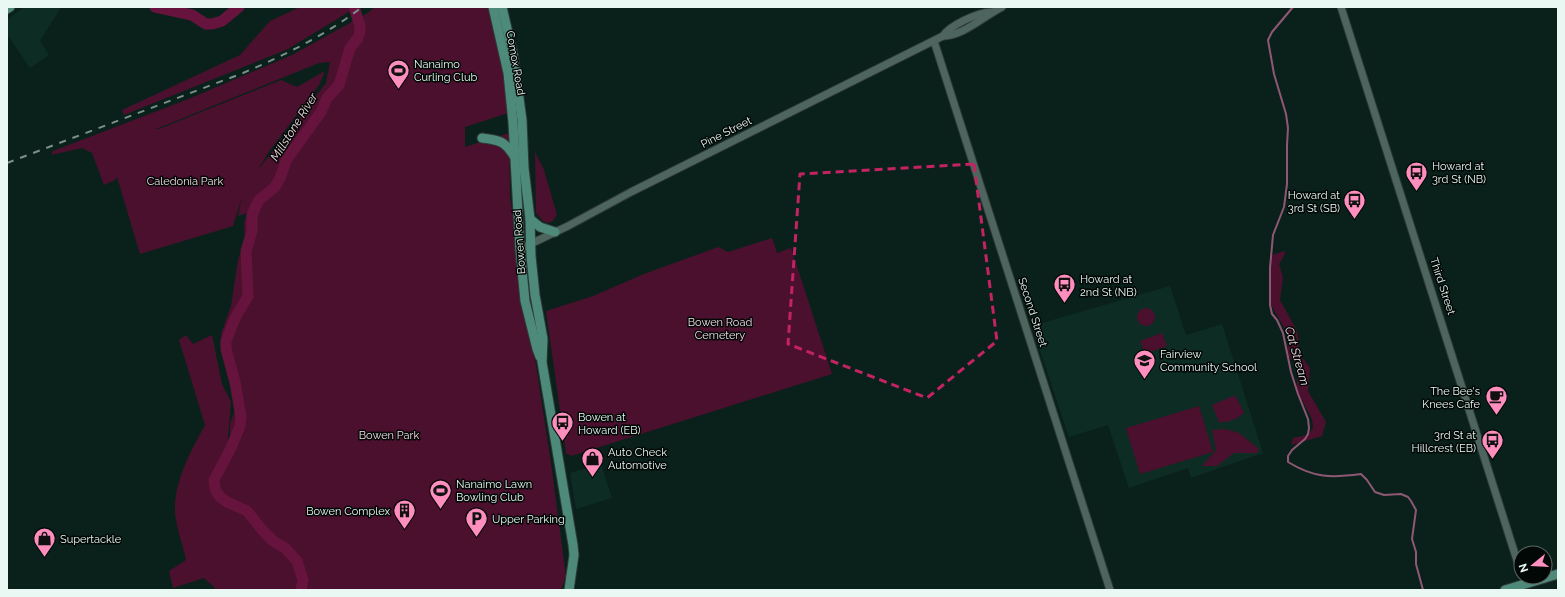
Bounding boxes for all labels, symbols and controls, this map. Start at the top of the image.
street label: Comox Road [503,30,528,96]
sports icon: Nanaimo Curling Club [386,57,412,90]
place label: Nanaimo Curling Club [414,58,477,84]
water label: Millstone River [267,90,321,164]
street label: Pine Street [699,114,754,151]
bus stop icon: Howard at 3rd St (NB) [1404,159,1430,192]
place label: Howard at 3rd St (NB) [1432,160,1486,186]
park label: Caledonia Park [147,175,223,188]
bus stop icon: Howard at 3rd St (SB) [1342,188,1368,221]
place label: Howard at 3rd St (SB) [1288,189,1340,215]
street label: Bowen Road [511,209,528,275]
street label: Third Street [1427,256,1458,317]
bus stop icon: Howard at 2nd St (NB) [1052,272,1078,305]
place label: Howard at 2nd St (NB) [1080,273,1137,299]
street label: Second Street [1015,276,1050,349]
park label: Bowen Road Cemetery [688,316,752,342]
water label: Cat Stream [1282,325,1312,387]
school or university icon: Fairview Community School [1132,347,1158,380]
place label: Fairview Community School [1160,348,1257,374]
cafe icon: The Bee's Knees Cafe [1483,384,1509,417]
place label: The Bee's Knees Cafe [1422,385,1481,411]
bus stop icon: Bowen at Howard (EB) [550,410,576,443]
place label: Bowen at Howard (EB) [578,411,641,437]
bus stop icon: 3rd St at Hillcrest (EB) [1479,428,1505,461]
park label: Bowen Park [359,429,419,442]
place label: 3rd St at Hillcrest (EB) [1412,429,1476,455]
shop icon: Auto Check Automotive [580,445,606,478]
place label: Auto Check Automotive [608,446,667,472]
sports icon: Nanaimo Lawn Bowling Club [427,477,453,510]
place label: Nanaimo Lawn Bowling Club [456,478,532,504]
building icon: Bowen Complex [392,498,418,531]
place label: Bowen Complex [306,505,390,518]
parking icon: Upper Parking [464,506,490,539]
place label: Upper Parking [492,513,565,526]
shop icon: Supertackle [32,526,58,559]
place label: Supertackle [60,533,122,546]
north arrow [1513,545,1553,585]
text: N [1516,562,1531,574]

